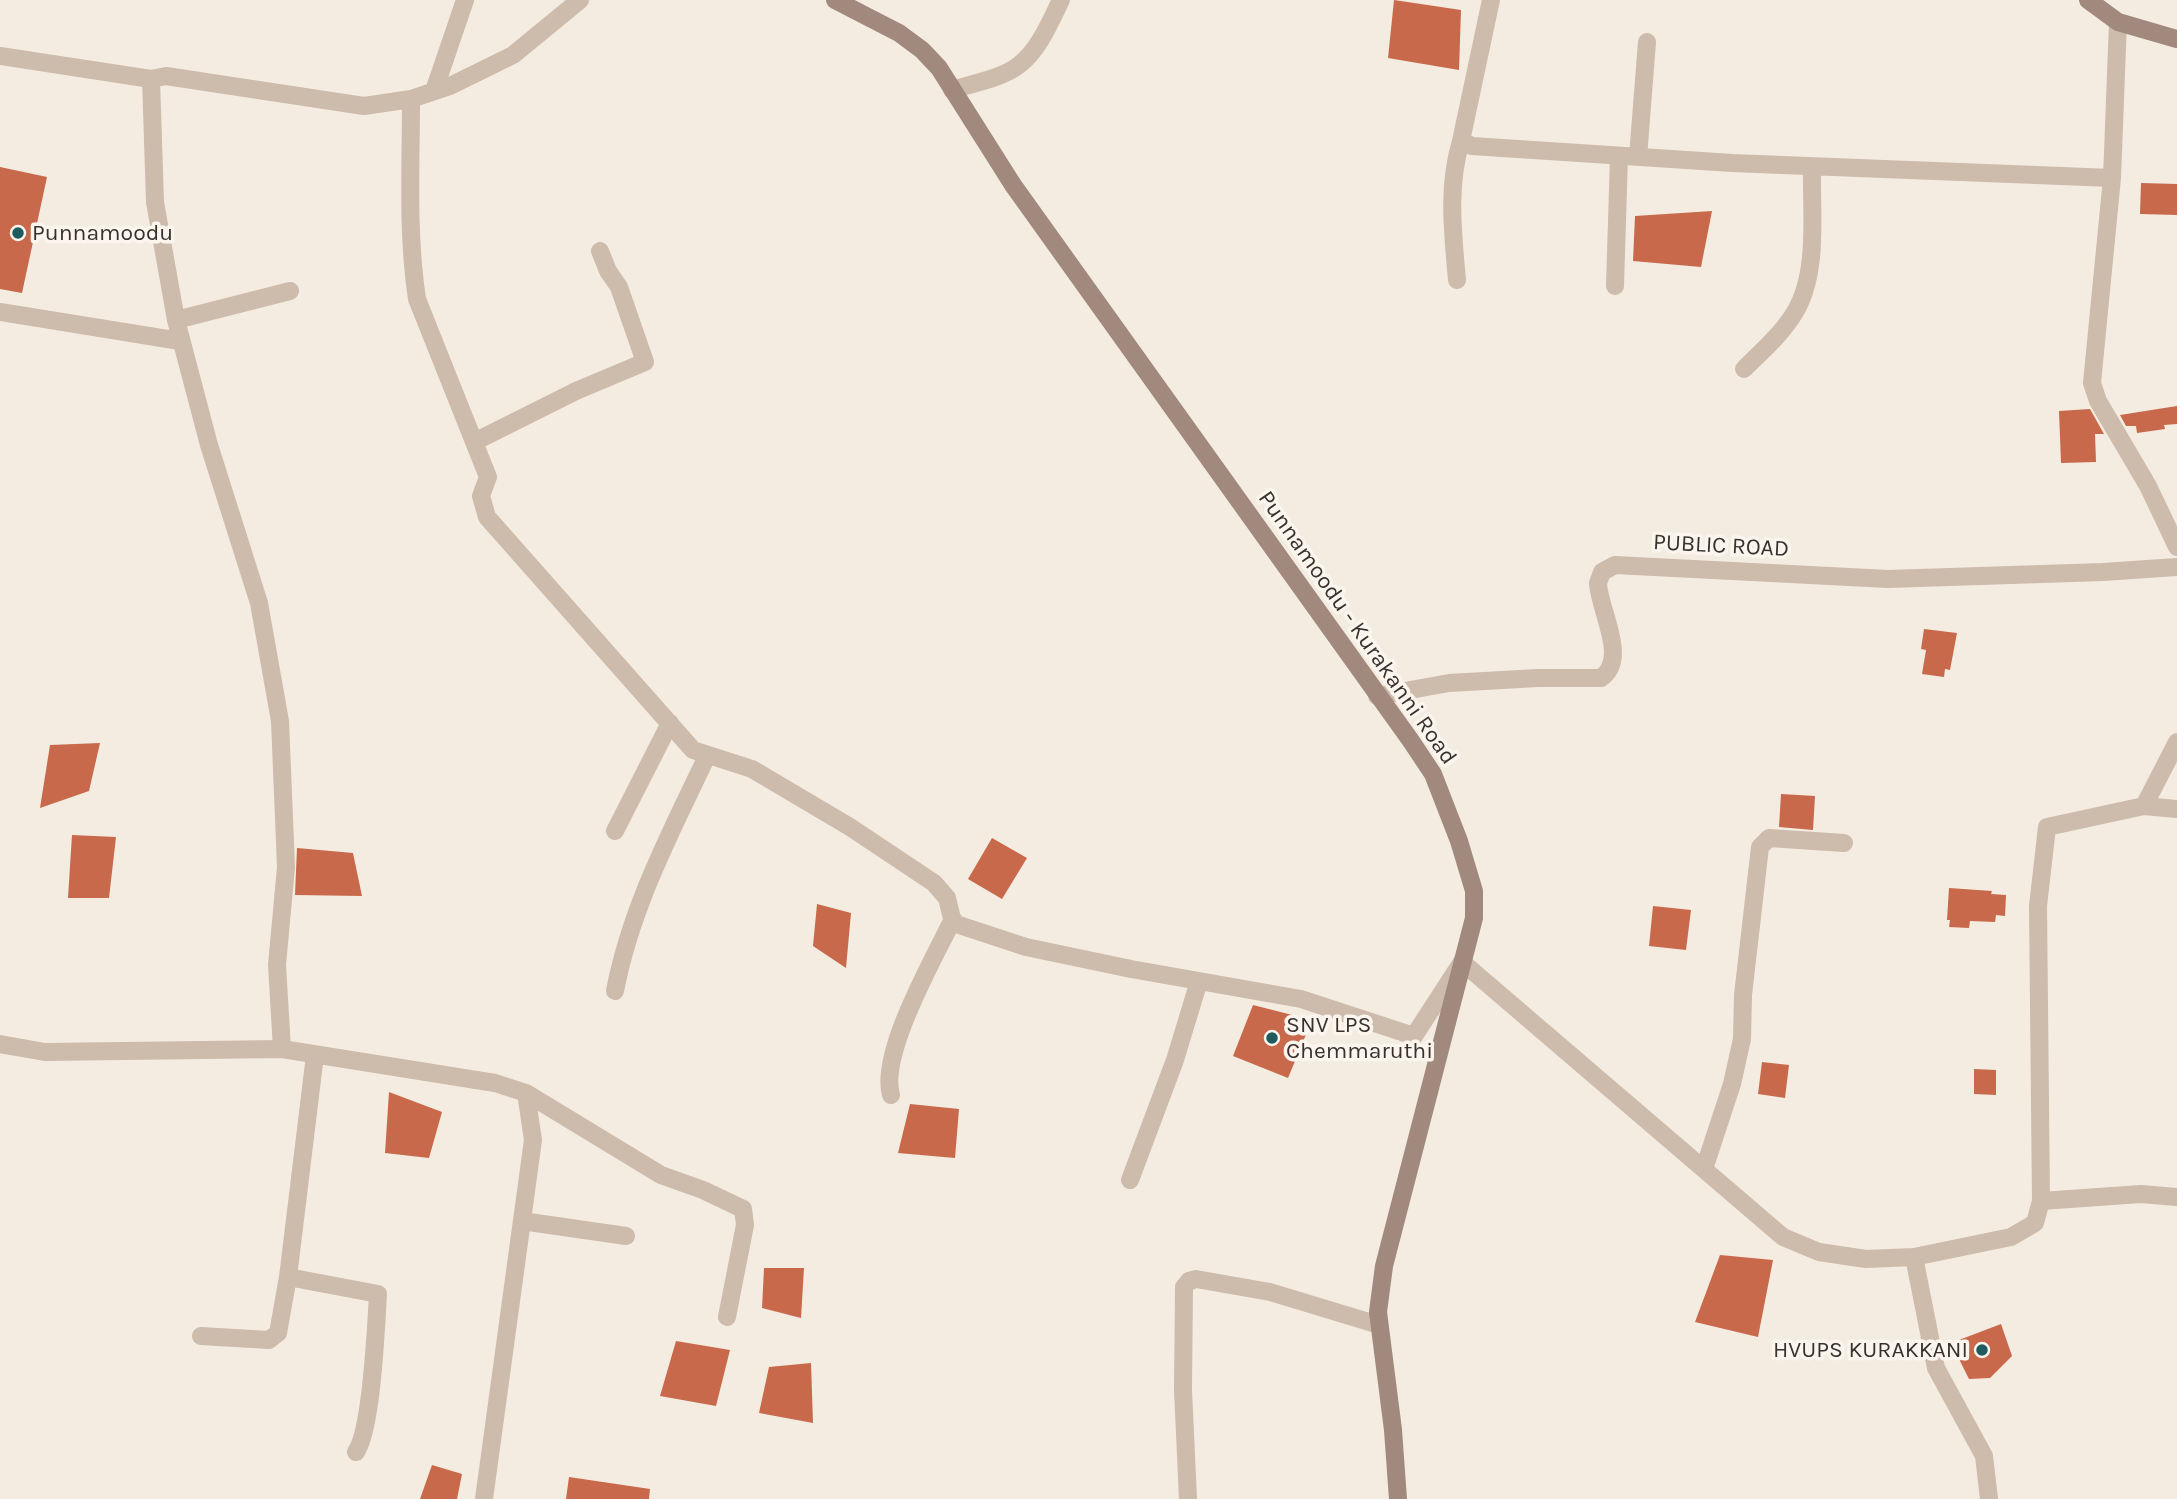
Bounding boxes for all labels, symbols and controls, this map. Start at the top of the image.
place label: Punnamoodu [32,219,173,247]
marker: Punnamoodu [10,225,26,241]
street label: Punnamoodu - Kurakanni Road [1252,486,1462,770]
street label: PUBLIC ROAD [1652,529,1790,563]
place label: SNV LPS Chemmaruthi [1286,1011,1433,1065]
marker: SNV LPS Chemmaruthi [1264,1030,1280,1046]
place label: HVUPS KURAKKANI [1773,1336,1968,1364]
marker: HVUPS KURAKKANI [1974,1342,1990,1358]

